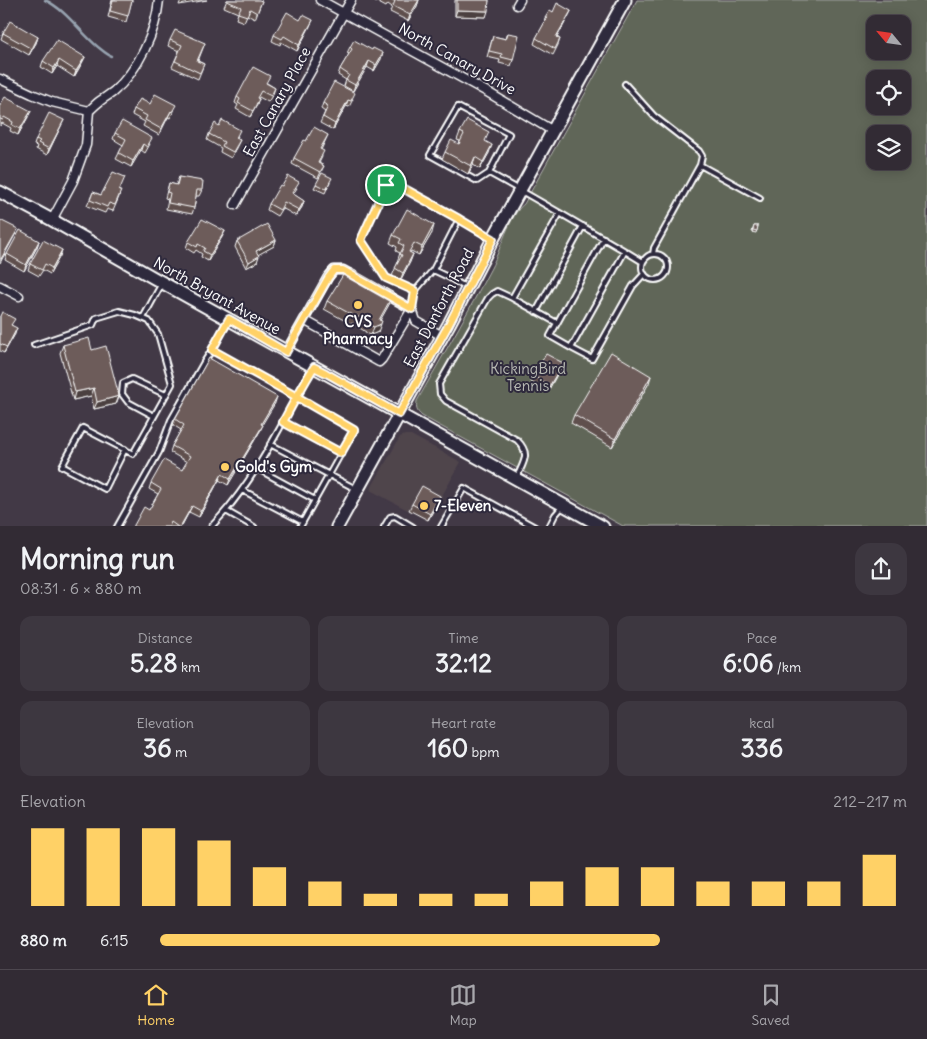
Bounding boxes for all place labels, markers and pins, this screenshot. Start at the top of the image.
pin [365,164,407,206]
marker: CVS Pharmacy [352,299,364,311]
place label: CVS Pharmacy [323,312,393,349]
place label: Gold's Gym [235,457,312,477]
marker: Gold's Gym [219,461,231,473]
place label: 7-Eleven [434,496,492,515]
marker: 7-Eleven [418,500,430,512]

